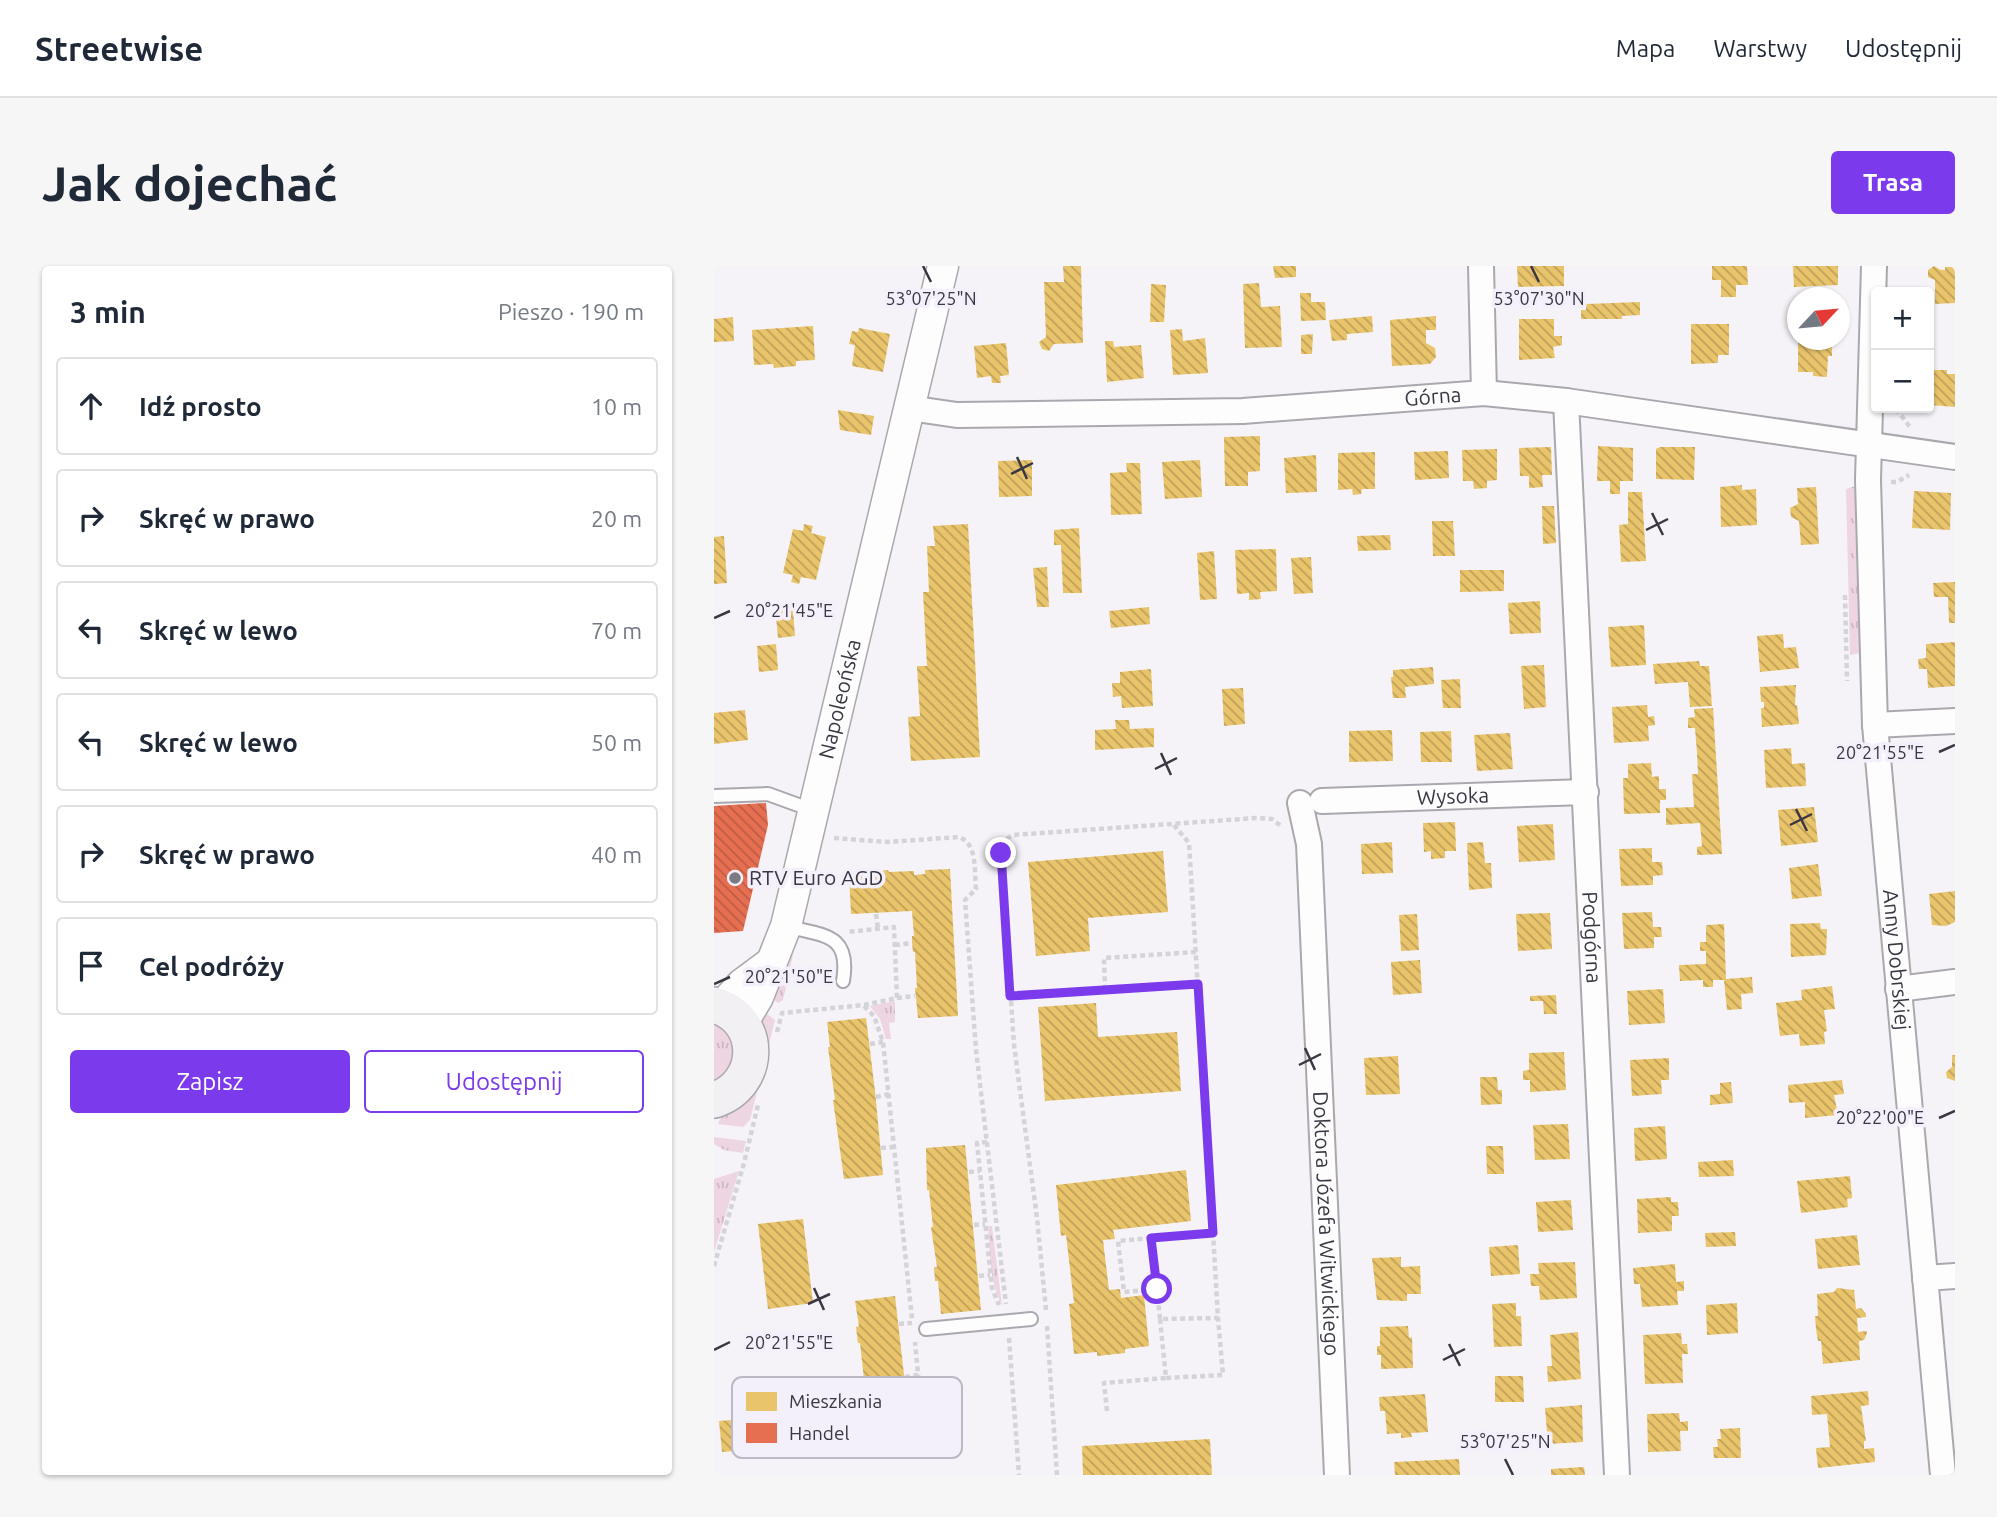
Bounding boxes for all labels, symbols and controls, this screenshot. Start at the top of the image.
text: Streetwise [35,30,203,67]
text: Mapa [1616,35,1675,62]
text: Warstwy [1713,35,1807,62]
text: Udostępnij [1845,35,1962,62]
button: Trasa [1831,151,1955,214]
text: Jak dojechać [42,155,337,210]
north arrow [1787,287,1850,350]
map controls [1871,287,1934,413]
button: + [1871,287,1934,350]
text: 53°07'25"N [885,288,977,308]
text: 53°07'30"N [1493,288,1585,308]
text: 3 min [70,295,146,329]
text: Pieszo · 190 m [498,299,644,324]
button: − [1871,350,1934,413]
street label: Górna [1404,382,1462,410]
icon: ahead [72,387,110,425]
text: Idź prosto [139,392,262,421]
text: 10 m [591,394,642,419]
icon: right [72,499,110,537]
text: Skręć w prawo [139,504,315,533]
text: 20 m [591,506,642,531]
text: 20°21'45"E [745,600,833,620]
icon: left [72,611,110,649]
text: Skręć w lewo [139,616,298,645]
text: 70 m [591,618,642,643]
street label: Napoleońska [813,637,865,761]
icon: left [72,723,110,761]
text: Skręć w lewo [139,728,298,757]
text: 50 m [591,730,642,755]
text: 20°21'55"E [1836,742,1924,762]
street label: Wysoka [1416,782,1489,809]
icon: right [72,835,110,873]
route end [985,837,1016,868]
text: Skręć w prawo [139,840,315,869]
text: 40 m [591,842,642,867]
place label: RTV Euro AGD [749,865,883,889]
marker: RTV Euro AGD [727,870,743,886]
street label: Anny Dobrskiej [1879,888,1916,1031]
street label: Podgórna [1578,891,1607,984]
icon: arrive [72,947,110,985]
text: Cel podróży [139,952,284,981]
text: 20°21'50"E [745,966,833,986]
button: Zapisz [70,1050,350,1113]
button: Udostępnij [364,1050,644,1113]
street label: Doktora Józefa Witwickiego [1309,1091,1345,1357]
text: 20°22'00"E [1836,1107,1924,1127]
route start [1141,1273,1172,1304]
text: 20°21'55"E [745,1332,833,1352]
legend [732,1377,962,1458]
text: Mieszkania [789,1390,882,1412]
text: Handel [789,1422,849,1444]
text: 53°07'25"N [1459,1431,1551,1451]

